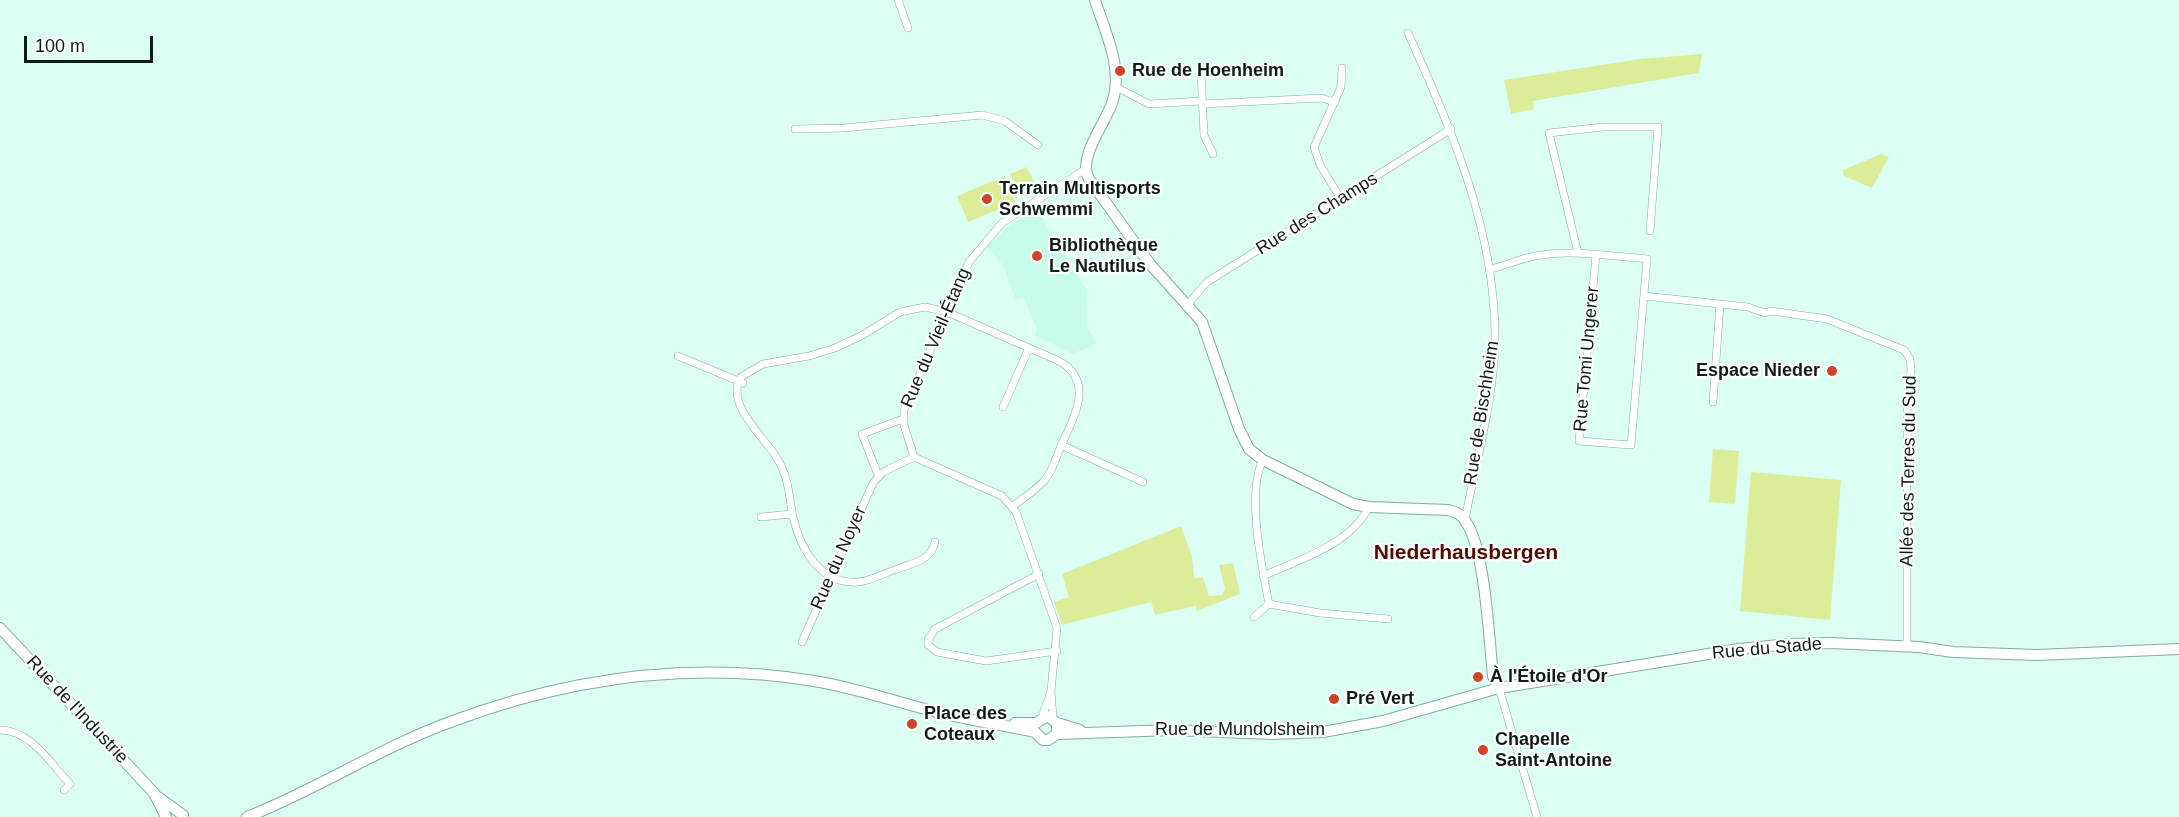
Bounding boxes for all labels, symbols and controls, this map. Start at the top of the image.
scale bar [27,24,156,62]
text: 100 m [35,36,85,56]
place label: Rue de Hoenheim [1132,60,1284,82]
marker: Rue de Hoenheim [1113,64,1127,78]
street label: Rue des Champs [1252,168,1382,260]
place label: Terrain Multisports Schwemmi [999,178,1161,220]
marker: Terrain Multisports Schwemmi [980,192,994,206]
place label: Bibliothèque Le Nautilus [1049,235,1158,278]
marker: Bibliothèque Le Nautilus [1030,249,1044,263]
street label: Rue du Vieil-Étang [897,265,975,411]
street label: Rue Tomi Ungerer [1570,285,1604,433]
street label: Rue de Bischheim [1460,339,1504,487]
place label: Espace Nieder [1696,360,1820,382]
marker: Espace Nieder [1825,364,1839,378]
street label: Allée des Terres du Sud [1897,375,1921,567]
street label: Rue du Noyer [807,503,871,613]
district label: Niederhausbergen [1374,540,1558,566]
street label: Rue du Stade [1711,633,1823,665]
street label: Rue de l'Industrie [22,652,132,768]
place label: À l'Étoile d'Or [1490,666,1608,688]
marker: À l'Étoile d'Or [1471,670,1485,684]
place label: Pré Vert [1346,688,1414,710]
marker: Pré Vert [1327,692,1341,706]
place label: Place des Coteaux [924,703,1007,746]
marker: Place des Coteaux [905,717,919,731]
street label: Rue de Mundolsheim [1155,719,1325,741]
place label: Chapelle Saint-Antoine [1495,729,1612,771]
marker: Chapelle Saint-Antoine [1476,743,1490,757]

